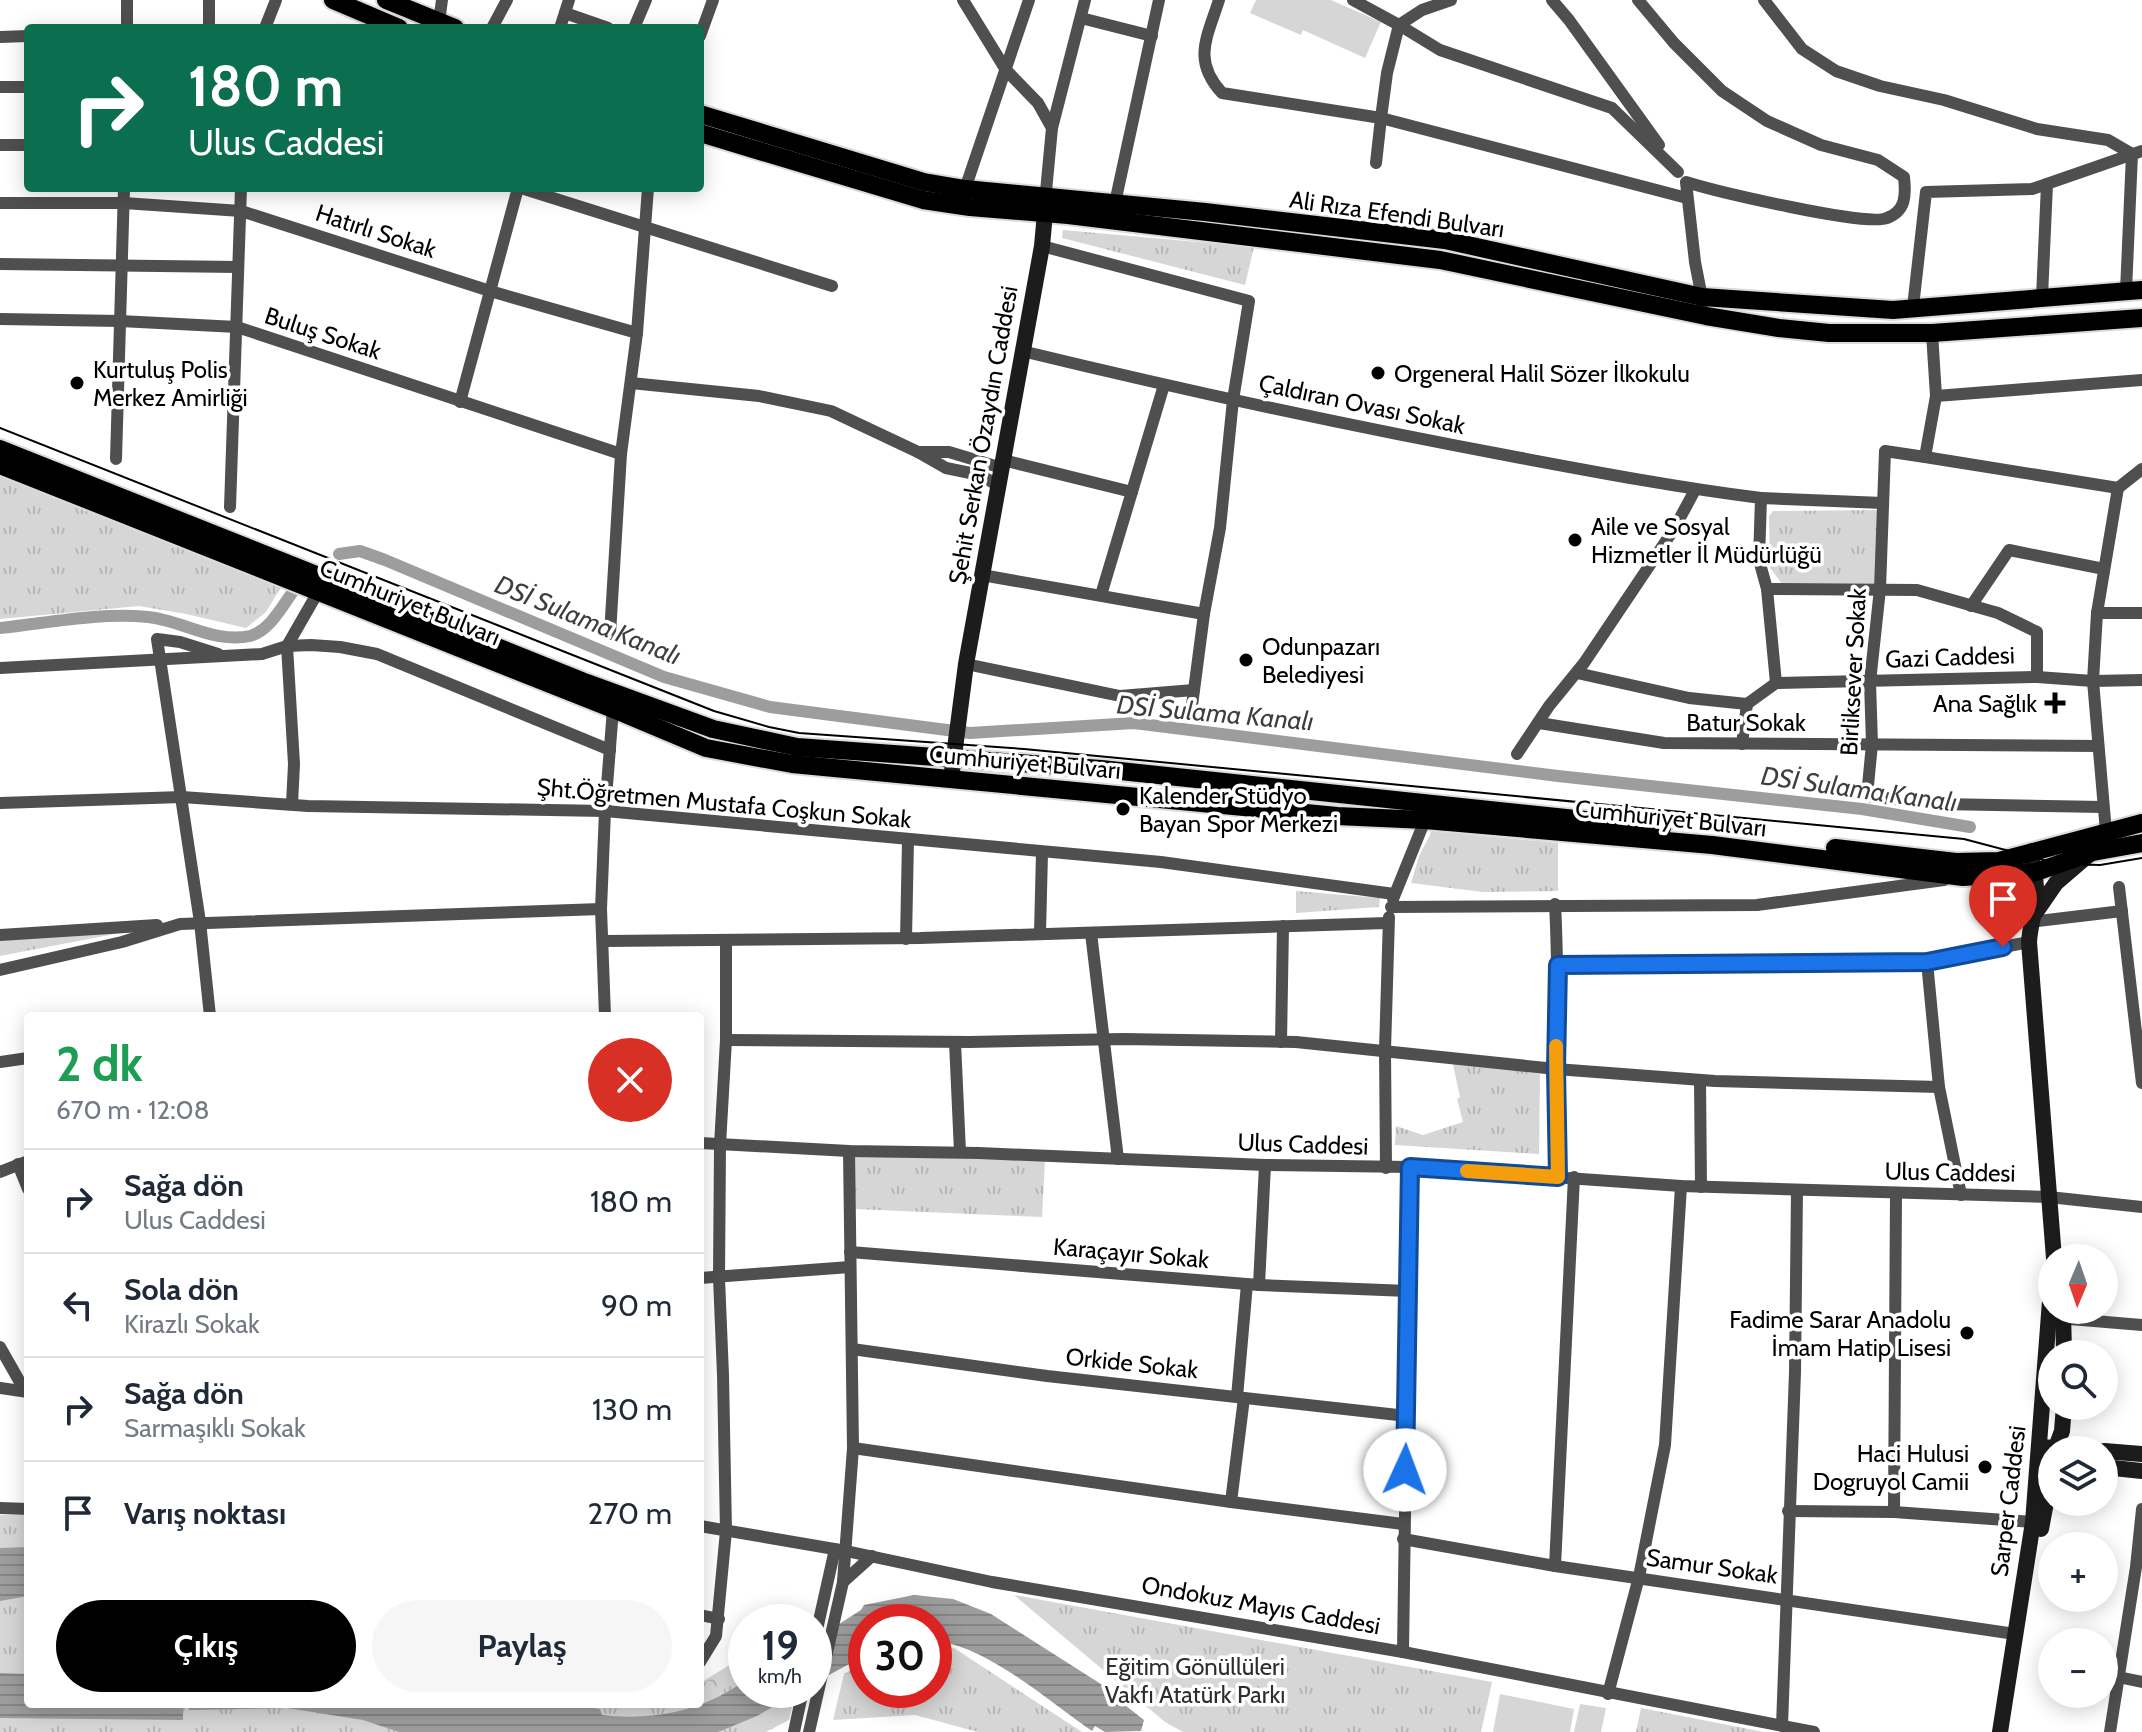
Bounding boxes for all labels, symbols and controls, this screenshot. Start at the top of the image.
text: 180 m [188,52,343,120]
icon: right [56,56,160,160]
text: Ulus Caddesi [188,120,384,164]
street label: Ali Rıza Efendi Bulvarı [1288,185,1506,243]
street label: Hatırlı Sokak [312,198,440,264]
street label: Şehit Serkan Özaydın Caddesi [942,283,1024,587]
street label: Buluş Sokak [261,301,385,365]
place label: Kurtuluş Polis Merkez Amirliği [93,355,248,412]
place label: Orgeneral Halil Sözer İlkokulu [1394,359,1690,388]
marker: Orgeneral Halil Sözer İlkokulu [1369,364,1387,382]
street label: Çaldıran Ovası Sokak [1256,368,1468,440]
marker: Kurtuluş Polis Merkez Amirliği [68,374,86,392]
place label: Aile ve Sosyal Hizmetler İl Müdürlüğü [1591,512,1822,569]
marker: Aile ve Sosyal Hizmetler İl Müdürlüğü [1566,531,1584,549]
street label: Cumhuriyet Bulvarı [316,553,504,651]
water label: DSİ Sulama Kanalı [490,568,686,672]
street label: Birliksever Sokak [1834,587,1872,756]
place label: Odunpazarı Belediyesi [1262,632,1380,689]
street label: Gazi Caddesi [1885,640,2015,674]
marker: Odunpazarı Belediyesi [1237,651,1255,669]
water label: DSİ Sulama Kanalı [1115,688,1315,738]
place label: Ana Sağlık [1933,689,2037,718]
marker: Ana Sağlık [2044,692,2066,714]
street label: Batur Sokak [1686,708,1806,737]
street label: Cumhuriyet Bulvarı [928,739,1122,785]
water label: DSİ Sulama Kanalı [1759,759,1959,819]
street label: Şht.Öğretmen Mustafa Coşkun Sokak [536,772,913,834]
place label: Kalender Stüdyo Bayan Spor Merkezi [1139,781,1338,838]
street label: Cumhuriyet Bulvarı [1574,794,1768,842]
marker: Kalender Stüdyo Bayan Spor Merkezi [1114,800,1132,818]
pin [1969,865,2037,947]
icon: arrive [1981,877,2025,921]
text: 2 dk [56,1035,143,1093]
button: close [588,1038,672,1122]
text: 670 m · 12:08 [56,1094,210,1126]
street label: Ulus Caddesi [1237,1127,1369,1161]
street label: Ulus Caddesi [1884,1156,2016,1188]
text: Sağa dön [124,1167,244,1204]
icon: right [56,1179,100,1223]
text: 180 m [590,1183,672,1220]
text: Ulus Caddesi [124,1204,266,1236]
street label: Karaçayır Sokak [1052,1232,1210,1274]
north arrow [2038,1244,2118,1324]
map controls [2038,1244,2118,1708]
text: Sola dön [124,1271,239,1308]
icon: left [56,1283,100,1327]
text: 90 m [601,1287,672,1324]
place label: Fadime Sarar Anadolu İmam Hatip Lisesi [1729,1305,1951,1362]
text: Kirazlı Sokak [124,1308,260,1340]
marker: Fadime Sarar Anadolu İmam Hatip Lisesi [1958,1324,1976,1342]
button: search [2038,1340,2118,1420]
street label: Orkide Sokak [1064,1342,1200,1384]
text: Sağa dön [124,1375,244,1412]
icon: right [56,1387,100,1431]
text: 130 m [592,1391,672,1428]
text: Sarmaşıklı Sokak [124,1412,306,1444]
street label: Sarper Caddesi [1984,1424,2032,1578]
position arrow [1363,1428,1447,1512]
button: layers [2038,1436,2118,1516]
place label: Haci Hulusi Dogruyol Camii [1813,1439,1969,1496]
marker: Haci Hulusi Dogruyol Camii [1976,1458,1994,1476]
icon: arrive [56,1491,100,1535]
text: Varış noktası [124,1495,286,1532]
text: 270 m [587,1495,672,1532]
button: + [2038,1532,2118,1612]
street label: Samur Sokak [1644,1542,1780,1590]
street label: Ondokuz Mayıs Caddesi [1140,1570,1382,1640]
button: Çıkış [56,1600,356,1692]
button: Paylaş [372,1600,672,1692]
speed limit sign: 30 [848,1604,952,1708]
text: 19 [761,1621,799,1670]
button: − [2038,1628,2118,1708]
park label: Eğitim Gönüllüleri Vakfı Atatürk Parkı [1105,1652,1285,1709]
text: km/h [758,1664,802,1688]

